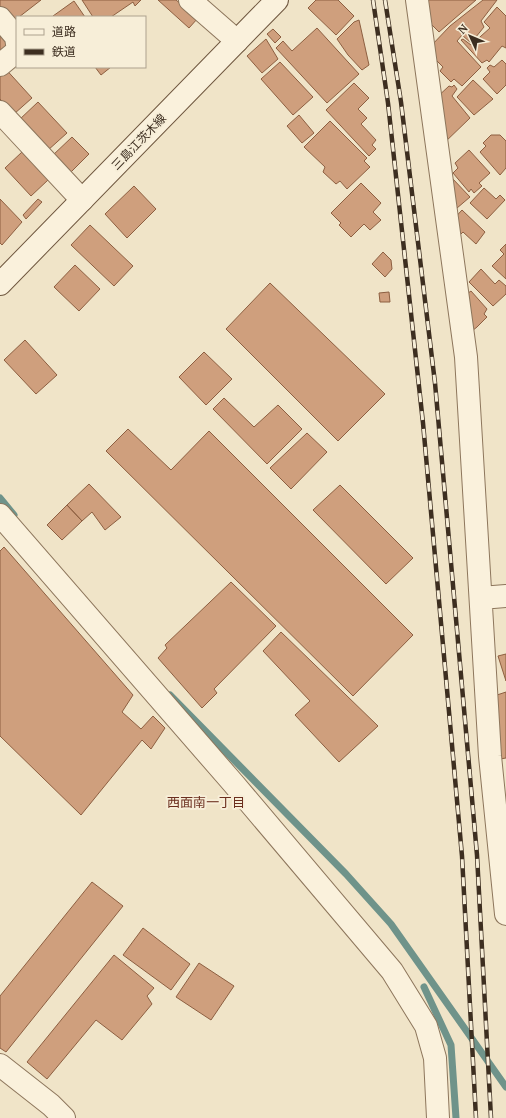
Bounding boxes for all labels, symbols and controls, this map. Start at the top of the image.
legend [16,16,146,68]
north arrow [450,16,490,56]
text: N [455,21,471,37]
text: 道路 [52,24,76,39]
text: 鉄道 [52,44,76,59]
street label: 三島江茨木線 [108,111,169,173]
district label: 西面南一丁目 [167,793,245,811]

